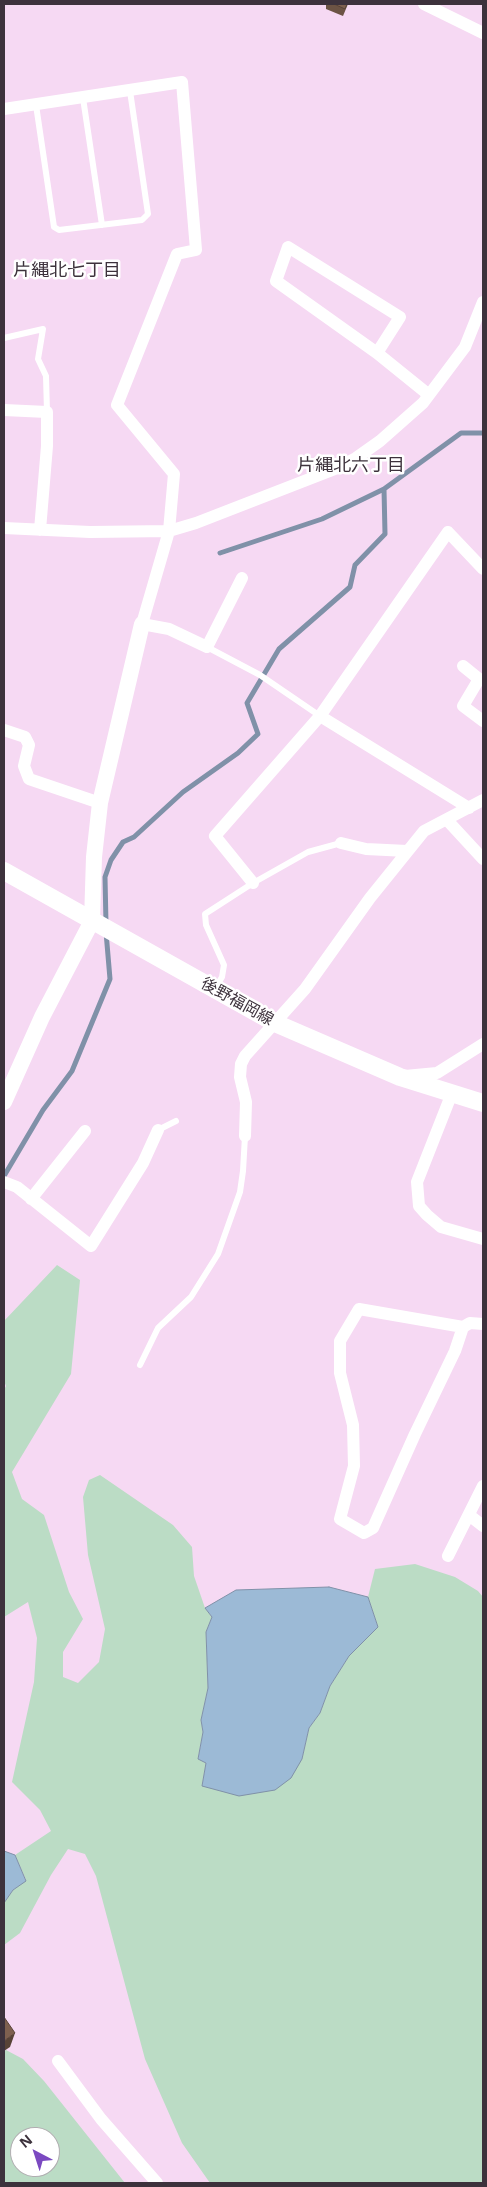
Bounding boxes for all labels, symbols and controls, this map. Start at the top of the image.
district label: 片縄北七丁目 [13,260,121,282]
district label: 片縄北六丁目 [297,455,405,477]
street label: 後野福岡線 [197,974,277,1030]
north arrow [10,2127,60,2177]
text: N [15,2130,36,2152]

